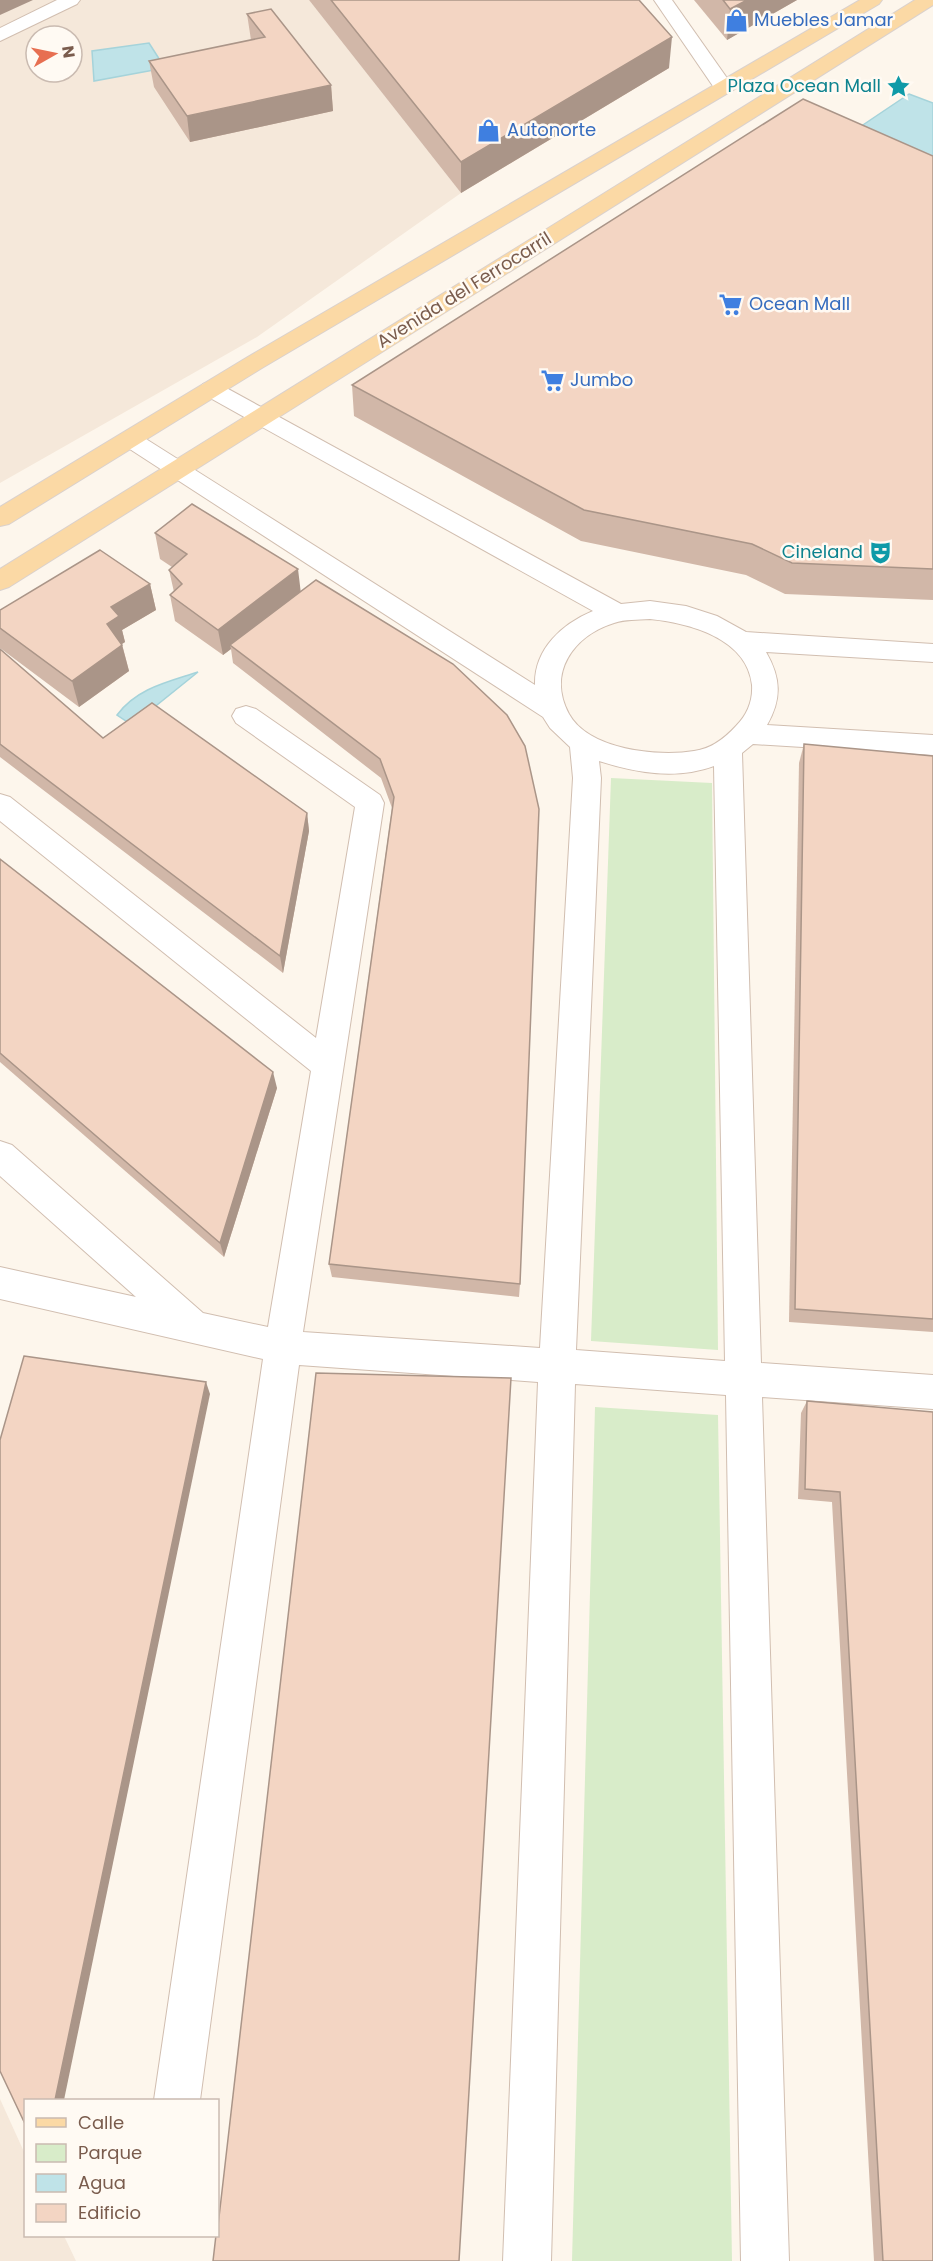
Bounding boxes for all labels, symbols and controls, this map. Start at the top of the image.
shop icon: Muebles Jamar [723,7,749,33]
place label: Muebles Jamar [754,7,894,32]
north arrow [24,24,84,84]
text: N [56,44,81,59]
place label: Plaza Ocean Mall [728,73,881,98]
place icon: Plaza Ocean Mall [886,73,912,99]
shop icon: Autonorte [476,117,502,143]
place label: Autonorte [507,117,596,142]
street label: Avenida del Ferrocarril [372,226,556,354]
supermarket icon: Ocean Mall [718,291,744,317]
place label: Ocean Mall [749,291,850,316]
supermarket icon: Jumbo [539,367,565,393]
place label: Jumbo [570,367,633,392]
place label: Cineland [782,539,863,564]
theatre icon: Cineland [868,539,894,565]
legend [24,2099,219,2237]
text: Calle [78,2110,124,2135]
text: Parque [78,2140,142,2165]
text: Agua [78,2170,126,2195]
text: Edificio [78,2200,141,2225]

